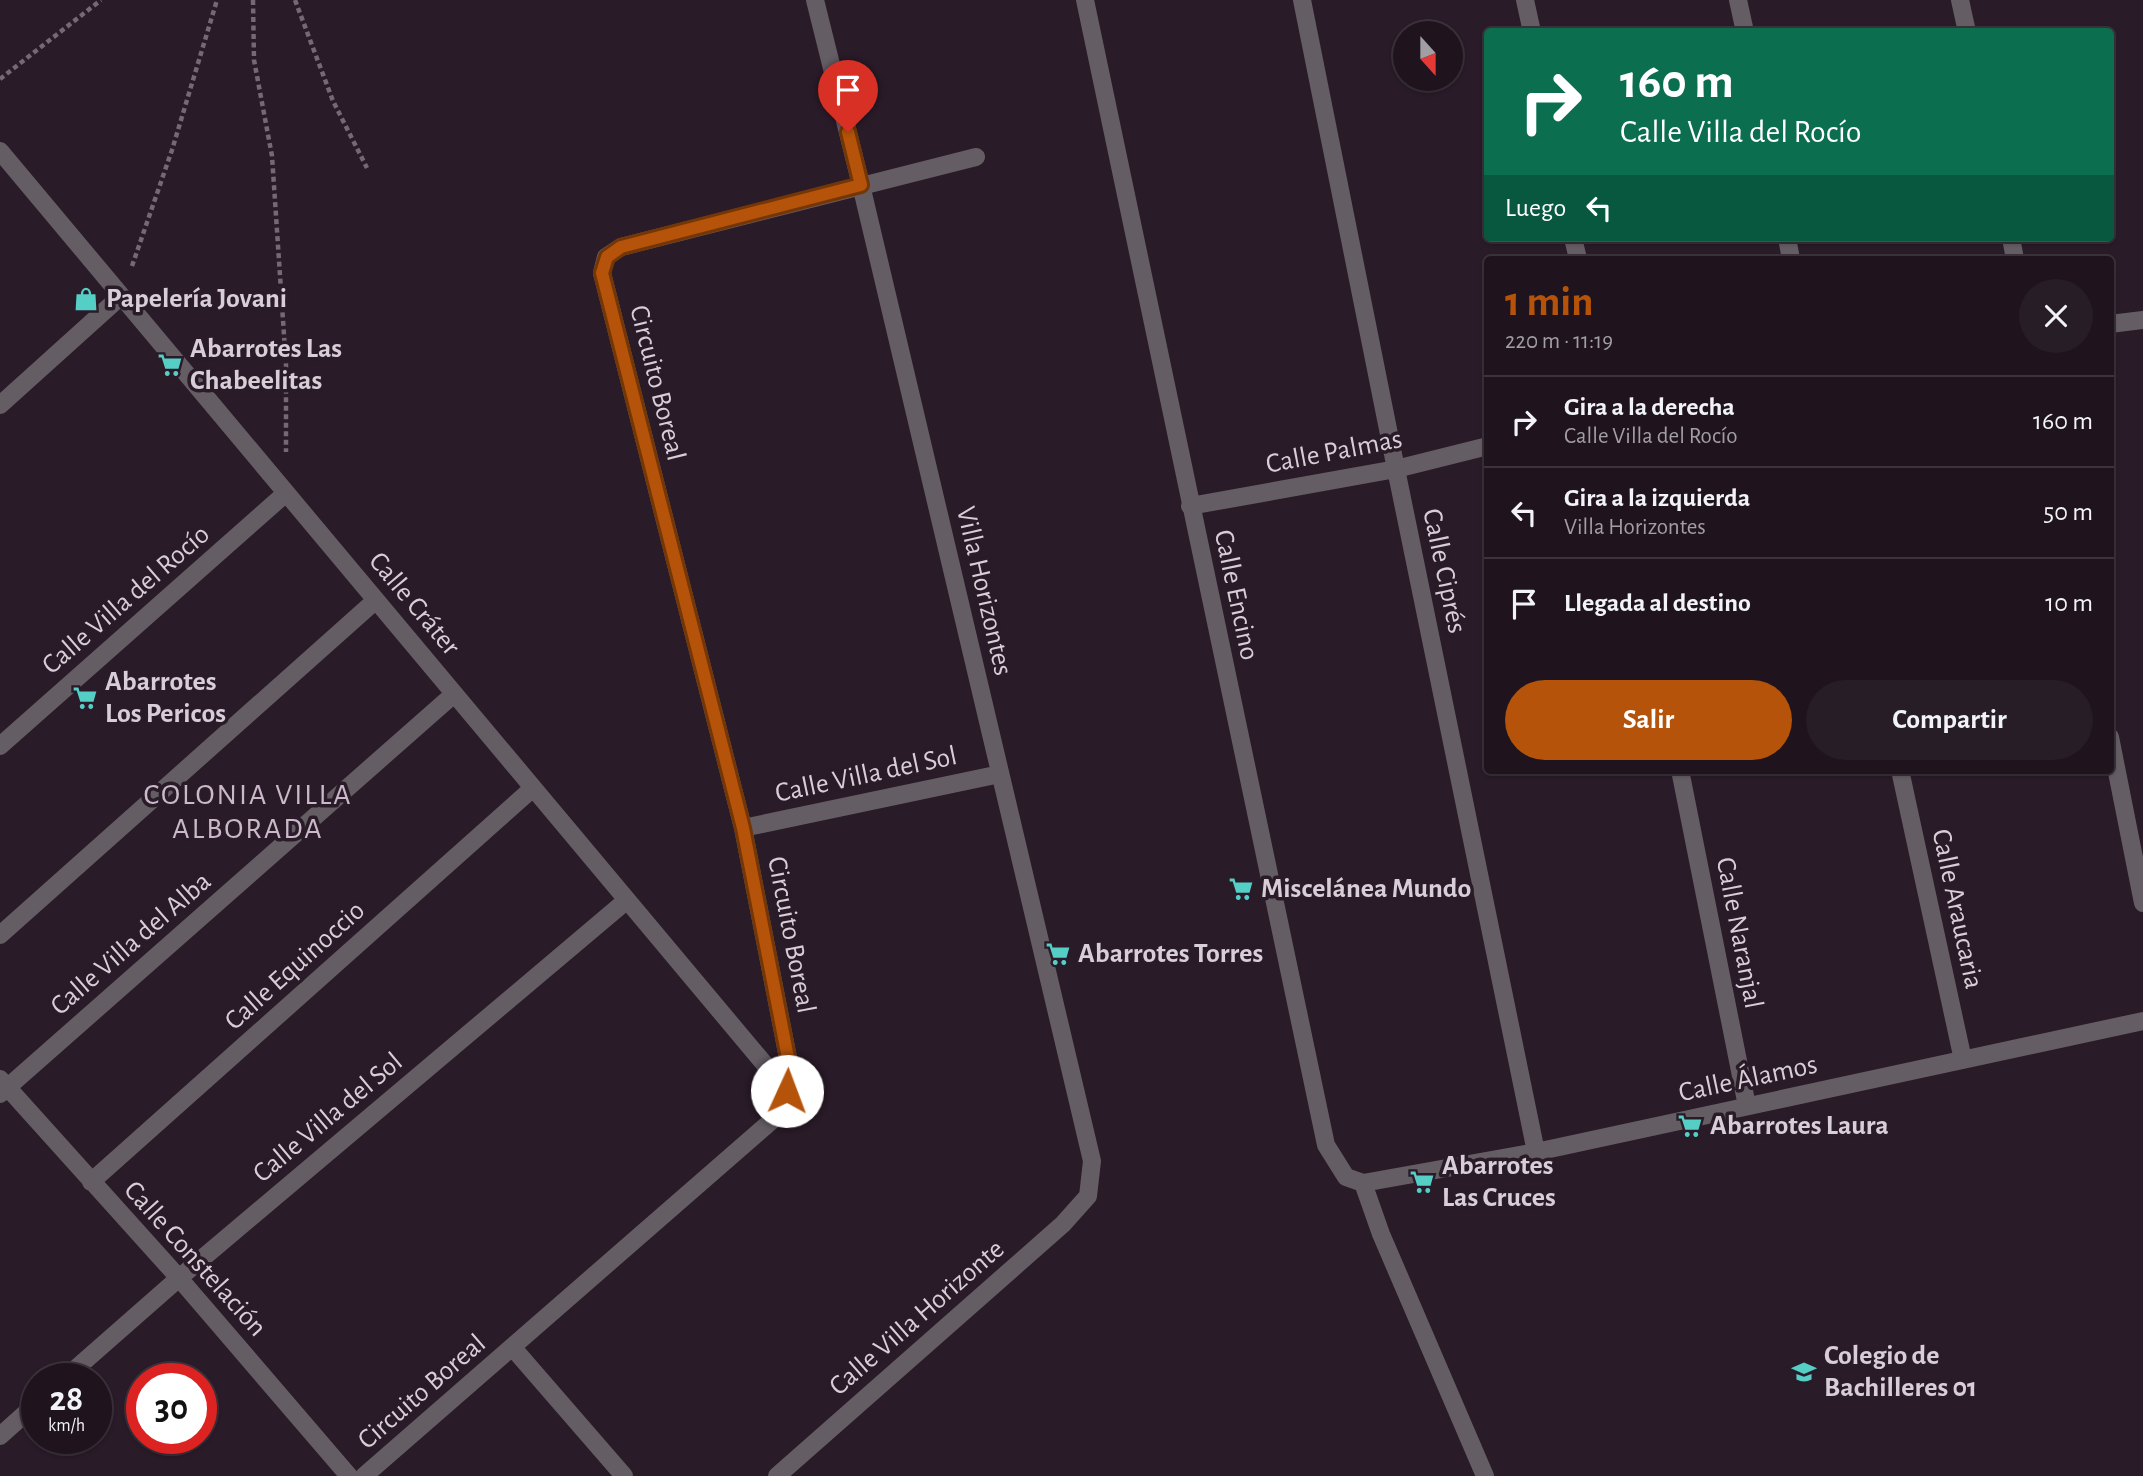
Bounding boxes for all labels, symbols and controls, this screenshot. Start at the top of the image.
north arrow [1393,21,1463,91]
map controls [1393,21,1463,91]
icon: right [1505,56,1596,147]
text: 160 m [1620,58,1734,107]
pin [818,60,878,132]
icon: arrive [829,71,867,109]
text: Calle Villa del Rocío [1620,116,1862,148]
icon: left [1580,189,1618,227]
text: Luego [1505,195,1566,221]
button: close [2019,279,2093,353]
text: 1 min [1505,281,1594,323]
shop icon: Papelería Jovani [72,285,100,313]
place label: Papelería Jovani [106,285,287,313]
street label: Circuito Boreal [624,302,690,464]
text: 220 m · 11:19 [1505,330,1613,353]
place label: Abarrotes Las Chabeelitas [190,335,342,395]
supermarket icon: Abarrotes Las Chabeelitas [156,351,184,379]
text: Gira a la derecha [1564,394,1735,420]
icon: right [1505,403,1543,441]
text: 160 m [2033,408,2093,434]
street label: Calle Palmas [1263,425,1405,479]
text: Calle Villa del Rocío [1564,425,1738,448]
text: Gira a la izquierda [1564,485,1750,511]
icon: left [1505,494,1543,532]
text: 50 m [2043,499,2093,525]
street label: Villa Horizontes [951,504,1017,678]
street label: Calle Ciprés [1417,506,1471,636]
text: Villa Horizontes [1564,516,1706,539]
street label: Calle Villa del Rocío [37,520,215,680]
street label: Calle Encino [1209,527,1263,663]
street label: Calle Cráter [363,547,465,661]
icon: arrive [1505,585,1543,623]
text: Llegada al destino [1564,590,1751,616]
text: 10 m [2045,590,2093,616]
place label: Abarrotes Los Pericos [105,668,226,728]
button: Salir [1505,680,1792,760]
button: Compartir [1806,680,2093,760]
supermarket icon: Abarrotes Los Pericos [71,684,99,712]
street label: Calle Villa del Sol [773,742,959,808]
district label: COLONIA VILLA ALBORADA [143,780,353,844]
street label: Calle Araucaria [1926,827,1988,992]
street label: Circuito Boreal [762,854,820,1016]
street label: Calle Naranjal [1711,855,1767,1011]
street label: Calle Villa del Alba [46,867,217,1021]
supermarket icon: Miscelánea Mundo [1227,875,1255,903]
place label: Miscelánea Mundo [1261,875,1471,903]
street label: Calle Equinoccio [220,896,370,1036]
supermarket icon: Abarrotes Torres [1044,940,1072,968]
place label: Abarrotes Torres [1078,940,1263,968]
street label: Calle Villa del Sol [248,1048,408,1188]
street label: Calle Álamos [1675,1048,1820,1107]
position arrow [750,1054,824,1128]
supermarket icon: Abarrotes Laura [1676,1112,1704,1140]
place label: Abarrotes Laura [1710,1112,1889,1140]
place label: Abarrotes Las Cruces [1442,1152,1556,1212]
supermarket icon: Abarrotes Las Cruces [1408,1168,1436,1196]
street label: Calle Constelación [118,1176,272,1342]
street label: Calle Villa Horizonte [824,1235,1010,1401]
street label: Circuito Boreal [353,1329,491,1455]
place label: Colegio de Bachilleres 01 [1824,1342,1977,1402]
school or university icon: Colegio de Bachilleres 01 [1790,1358,1818,1386]
speed limit sign: 30 [126,1363,217,1454]
text: 28 [50,1382,83,1417]
text: km/h [48,1417,85,1435]

